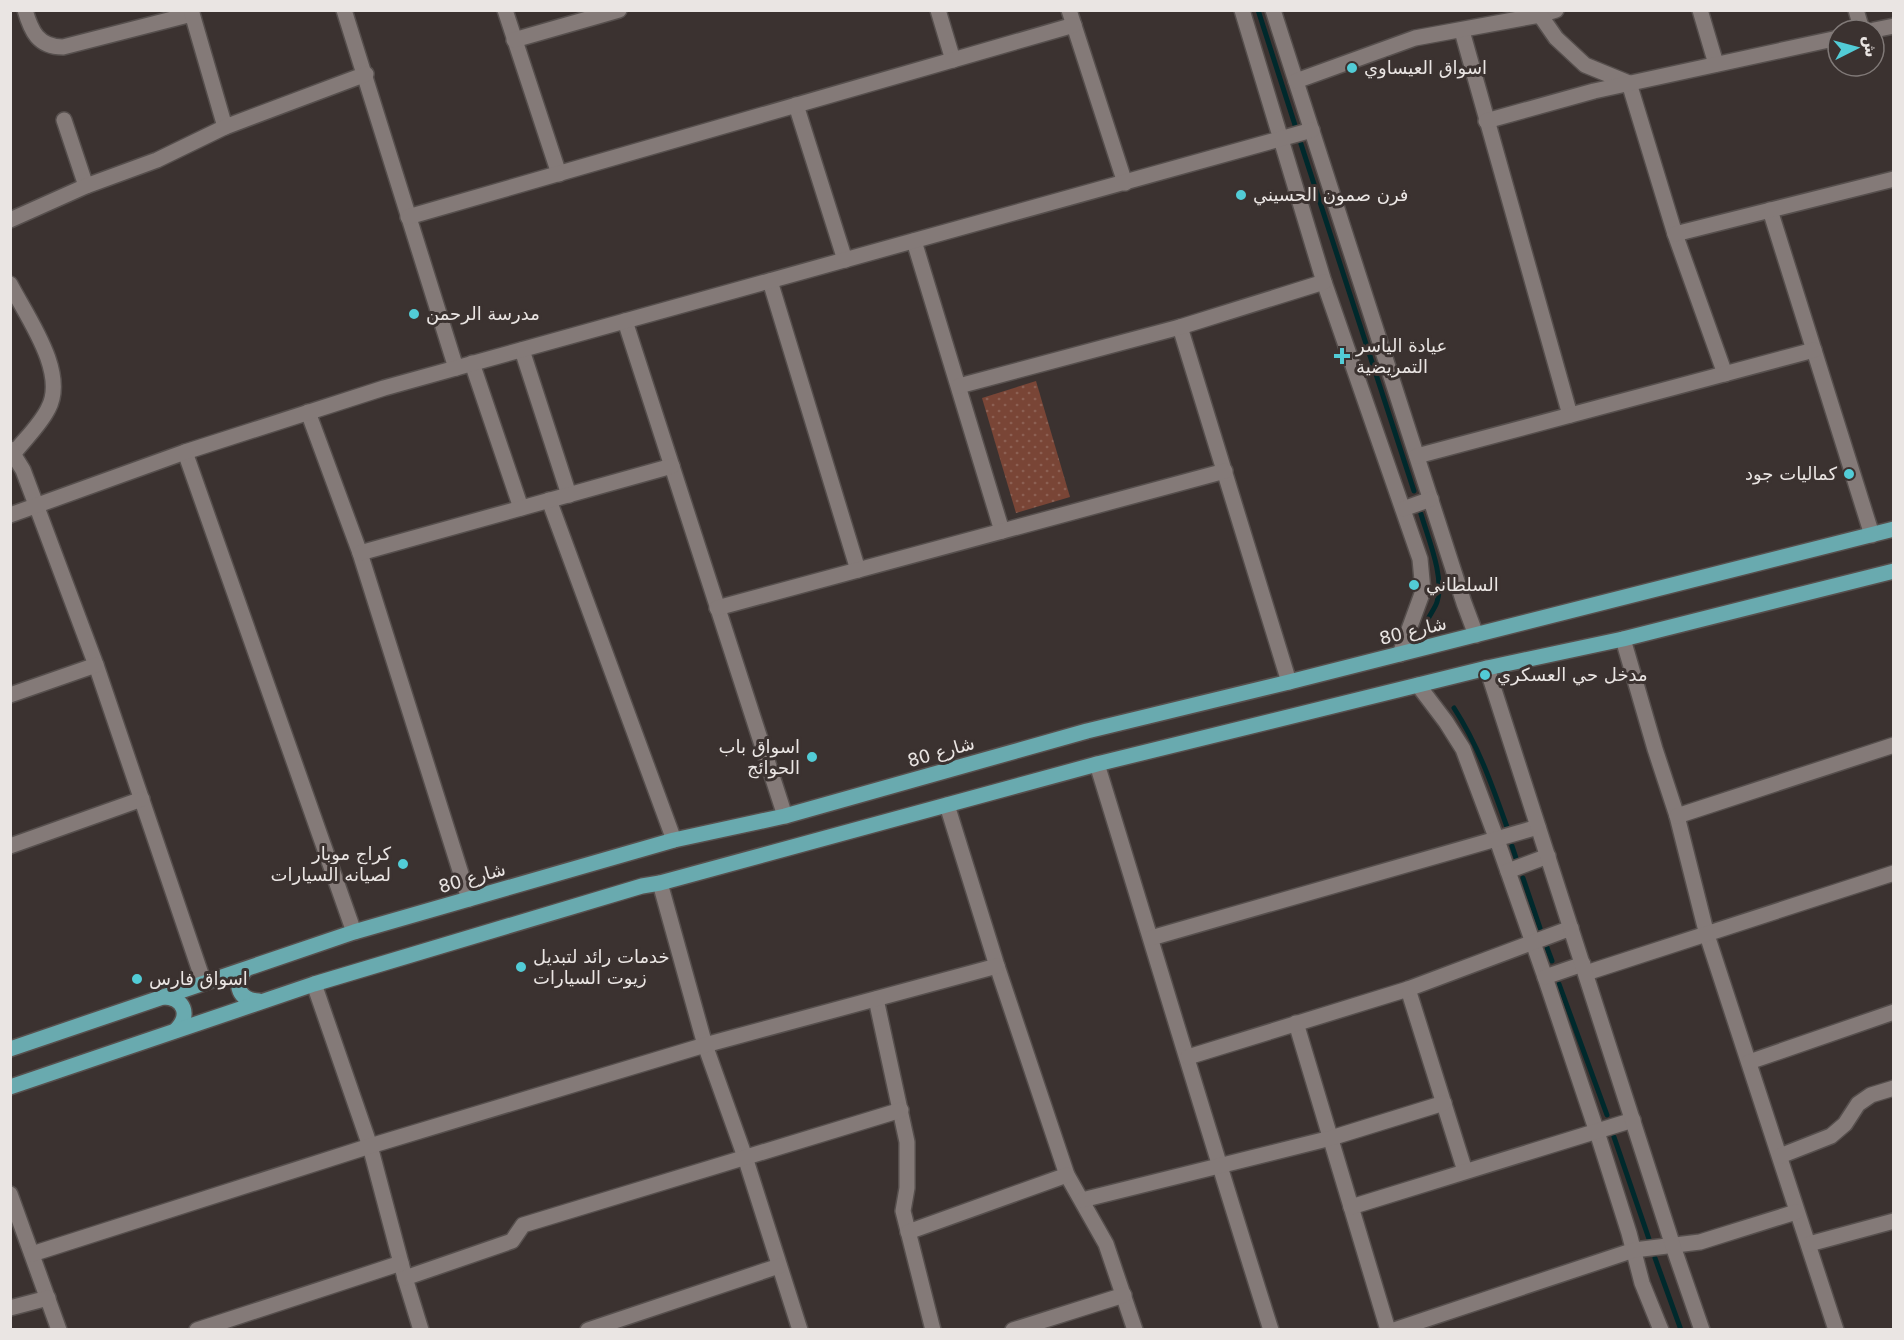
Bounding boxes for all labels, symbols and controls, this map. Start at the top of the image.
north arrow [1826,18,1886,78]
text: ش [1860,35,1881,58]
place label: اسواق العيساوي [1364,57,1487,79]
marker: اسواق العيساوي [1345,61,1359,75]
place label: فرن صمون الحسيني [1253,184,1408,206]
marker: فرن صمون الحسيني [1234,188,1248,202]
place label: مدرسة الرحمن [426,303,540,325]
marker: مدرسة الرحمن [407,307,421,321]
place label: عيادة الياسر التمريضية [1355,335,1447,378]
marker: عيادة الياسر التمريضية [1333,347,1351,365]
place label: كماليات جود [1745,463,1837,485]
marker: كماليات جود [1842,467,1856,481]
place label: السلطاني [1426,574,1499,596]
marker: السلطاني [1407,578,1421,592]
street label: شارع 80 [1377,612,1449,650]
place label: مدخل حي العسكري [1497,664,1648,686]
marker: مدخل حي العسكري [1478,668,1492,682]
street label: شارع 80 [905,732,977,772]
place label: اسواق باب الحوائج [718,736,800,779]
marker: اسواق باب الحوائج [805,750,819,764]
place label: كراج موبار لصيانه السيارات [271,843,391,885]
marker: كراج موبار لصيانه السيارات [396,857,410,871]
street label: شارع 80 [436,858,508,898]
place label: خدمات رائد لتبديل زيوت السيارات [533,946,670,989]
marker: خدمات رائد لتبديل زيوت السيارات [514,960,528,974]
place label: اسواق فارس [149,968,248,990]
marker: اسواق فارس [130,972,144,986]

